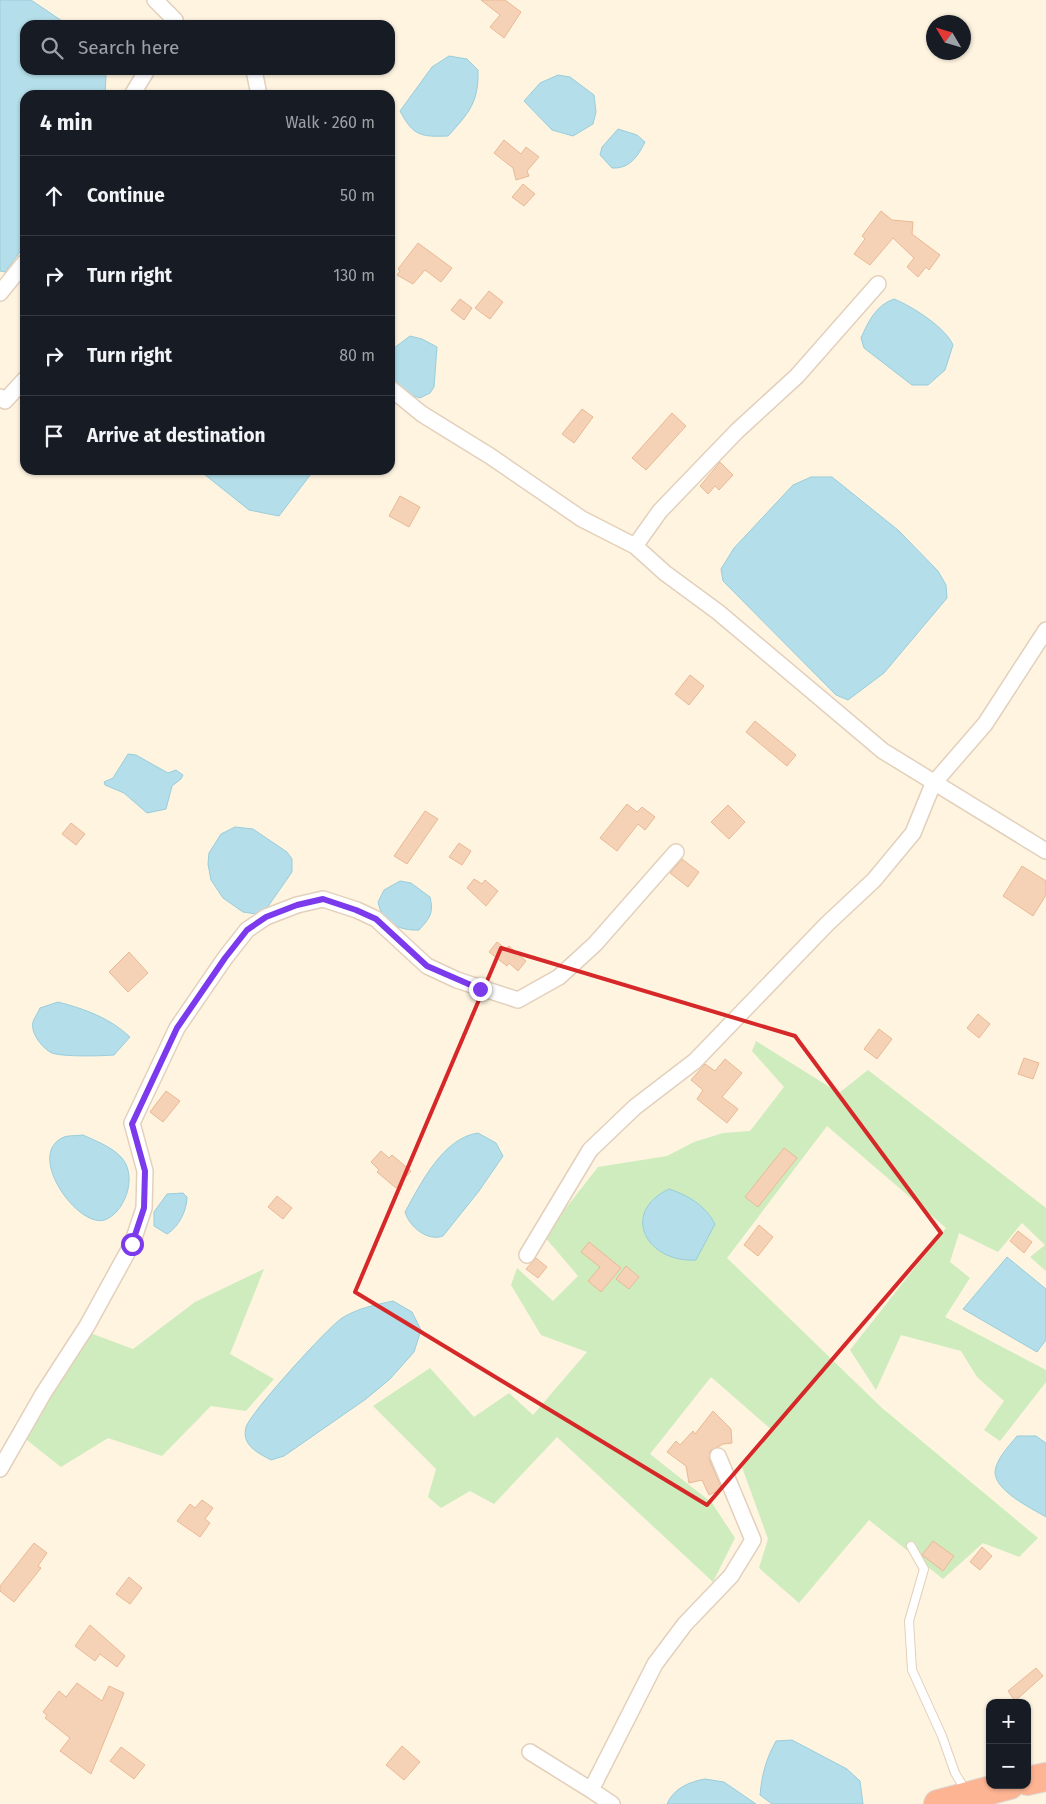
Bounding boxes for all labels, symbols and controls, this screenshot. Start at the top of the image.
north arrow [926,15,971,60]
search box [20,20,395,75]
icon: search [38,34,66,62]
text: Search here [78,36,179,59]
text: 4 min [40,110,93,136]
text: Walk · 260 m [285,113,375,132]
icon: ahead [40,182,68,210]
text: Continue [87,184,165,207]
text: 50 m [340,186,375,205]
icon: right [40,262,68,290]
text: Turn right [87,264,172,287]
text: 130 m [333,266,375,285]
icon: right [40,342,68,370]
text: Turn right [87,344,172,367]
text: 80 m [339,346,375,365]
icon: arrive [40,422,68,450]
text: Arrive at destination [87,424,266,447]
route end [469,978,492,1001]
route start [121,1233,144,1256]
map controls [986,1699,1031,1789]
button: + [986,1699,1031,1744]
button: − [986,1744,1031,1789]

